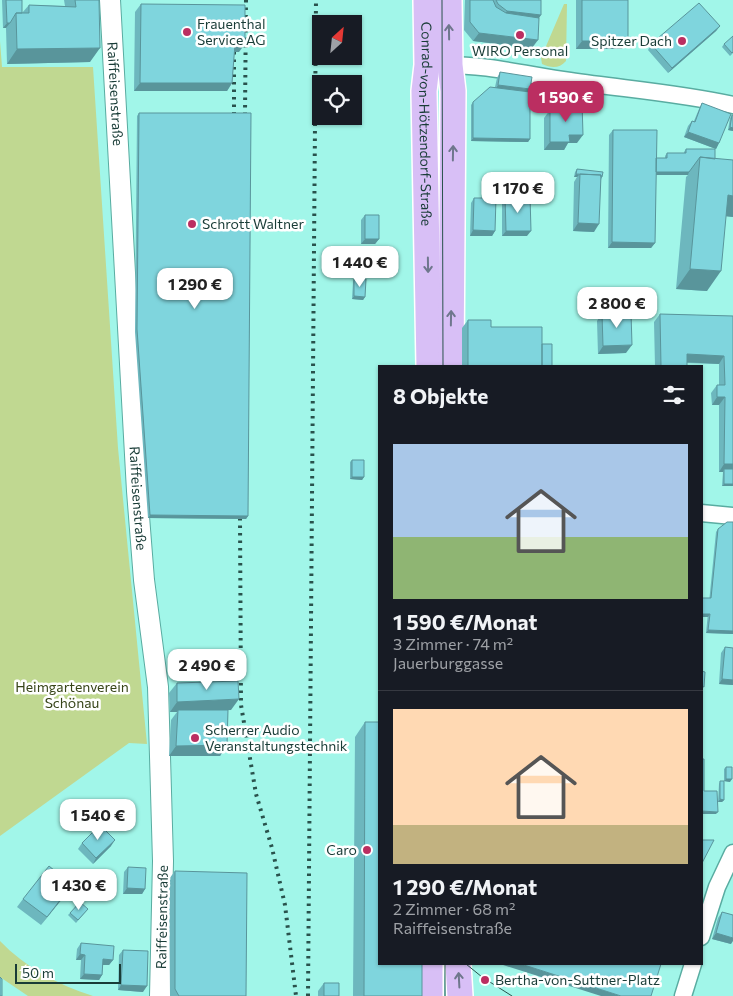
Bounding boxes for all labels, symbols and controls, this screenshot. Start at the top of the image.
place label: Frauenthal Service AG [197,15,265,48]
north arrow [312,15,362,65]
map controls [312,15,362,125]
street label: Conrad-von-Hötzendorf-Straße [416,22,436,226]
one-way arrow [444,25,454,41]
marker: Frauenthal Service AG [181,26,193,38]
marker: WIRO Personal [514,29,526,41]
place label: Spitzer Dach [591,32,672,49]
marker: Spitzer Dach [676,35,688,47]
street label: Raiffeisenstraße [104,41,127,146]
place label: WIRO Personal [472,42,568,59]
button: locate [312,75,362,125]
pin: 1 590 € [520,80,612,123]
text: 1 590 € [539,87,593,106]
one-way arrow [448,145,457,161]
pin: 1 170 € [472,172,564,214]
text: 1 170 € [492,178,544,197]
place label: Schrott Waltner [202,215,304,232]
marker: Schrott Waltner [186,218,198,230]
pin: 1 440 € [314,246,406,288]
text: 1 440 € [333,252,387,271]
one-way arrow [423,256,433,273]
pin: 1 290 € [149,268,241,310]
text: 1 290 € [168,274,222,293]
pin: 2 800 € [571,286,663,329]
text: 2 800 € [588,293,646,312]
one-way arrow [446,310,456,326]
icon: filters [660,381,688,409]
text: 8 Objekte [393,383,488,408]
street label: Raiffeisenstraße [127,446,151,551]
icon: home [496,476,586,566]
text: 1 590 €/Monat [393,609,537,634]
text: 3 Zimmer · 74 m² [393,634,513,653]
pin: 2 490 € [161,648,253,691]
text: Jauerburggasse [393,653,503,672]
text: 2 490 € [179,655,235,674]
park label: Heimgartenverein Schönau [15,678,129,711]
place label: Scherrer Audio Veranstaltungstechnik [205,721,348,754]
marker: Scherrer Audio Veranstaltungstechnik [189,732,201,744]
icon: home [496,742,586,832]
pin: 1 540 € [52,798,144,841]
text: 1 540 € [71,805,125,824]
place label: Caro [326,841,357,858]
marker: Caro [361,844,373,856]
street label: Raiffeisenstraße [152,865,171,969]
pin: 1 430 € [33,868,125,911]
text: 1 290 €/Monat [393,874,537,899]
text: 1 430 € [52,875,106,894]
text: 2 Zimmer · 68 m² [393,899,515,918]
text: Raiffeisenstraße [393,918,512,937]
scale bar [15,961,121,984]
text: 50 m [22,964,54,981]
place label: Bertha-von-Suttner-Platz [495,971,660,988]
one-way arrow [454,972,463,988]
marker: Bertha-von-Suttner-Platz [479,974,491,986]

